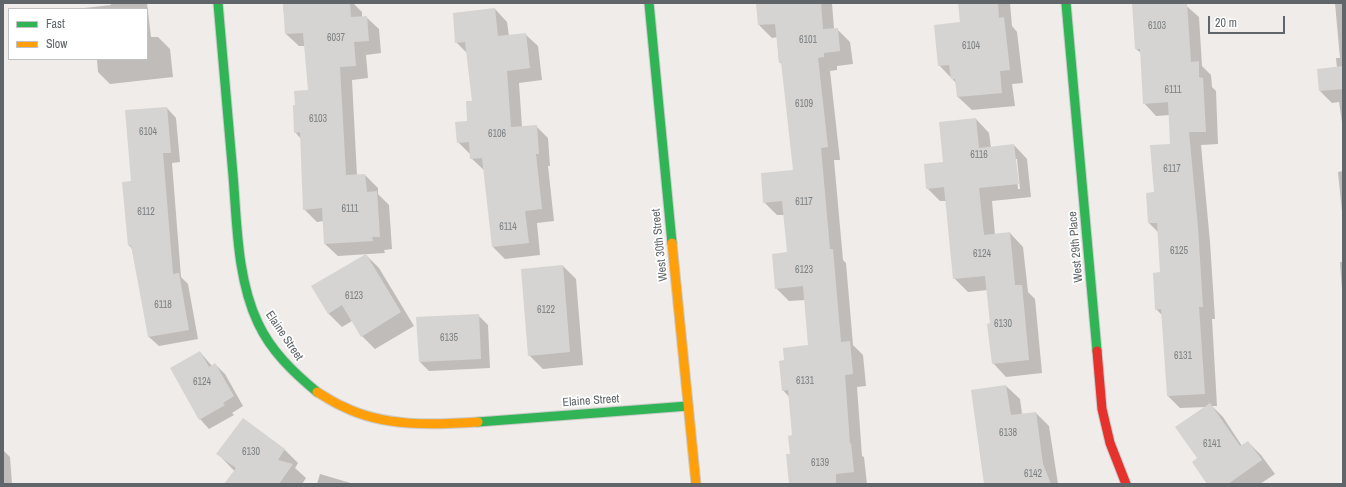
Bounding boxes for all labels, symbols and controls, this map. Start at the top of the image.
legend [8,8,148,60]
scale bar [1210,8,1287,34]
text: 20 m [1215,15,1237,31]
text: Fast [46,16,65,32]
house number: 6103 [1148,20,1166,32]
house number: 6037 [327,32,345,44]
house number: 6101 [799,34,817,46]
text: Slow [46,36,67,52]
house number: 6104 [962,40,980,52]
house number: 6111 [1164,84,1182,96]
house number: 6109 [795,98,813,110]
house number: 6103 [309,113,327,125]
house number: 6104 [139,126,157,138]
house number: 6106 [488,128,506,140]
house number: 6116 [970,149,988,161]
house number: 6117 [1163,163,1181,175]
house number: 6117 [795,196,813,208]
house number: 6111 [341,203,359,215]
house number: 6112 [137,206,155,218]
street label: West 30th Street [649,208,671,282]
street label: West 29th Place [1066,211,1086,283]
house number: 6114 [499,221,517,233]
house number: 6125 [1170,245,1188,257]
house number: 6124 [973,248,991,260]
house number: 6123 [795,264,813,276]
house number: 6123 [345,290,363,302]
house number: 6118 [154,299,172,311]
house number: 6122 [537,304,555,316]
street label: Elaine Street [262,308,306,364]
house number: 6130 [994,318,1012,330]
house number: 6135 [440,332,458,344]
house number: 6131 [1174,350,1192,362]
house number: 6131 [796,375,814,387]
house number: 6124 [193,376,211,388]
street label: Elaine Street [562,392,620,410]
house number: 6138 [999,427,1017,439]
house number: 6141 [1203,438,1221,450]
house number: 6130 [242,446,260,458]
house number: 6139 [811,457,829,469]
house number: 6142 [1024,468,1042,480]

